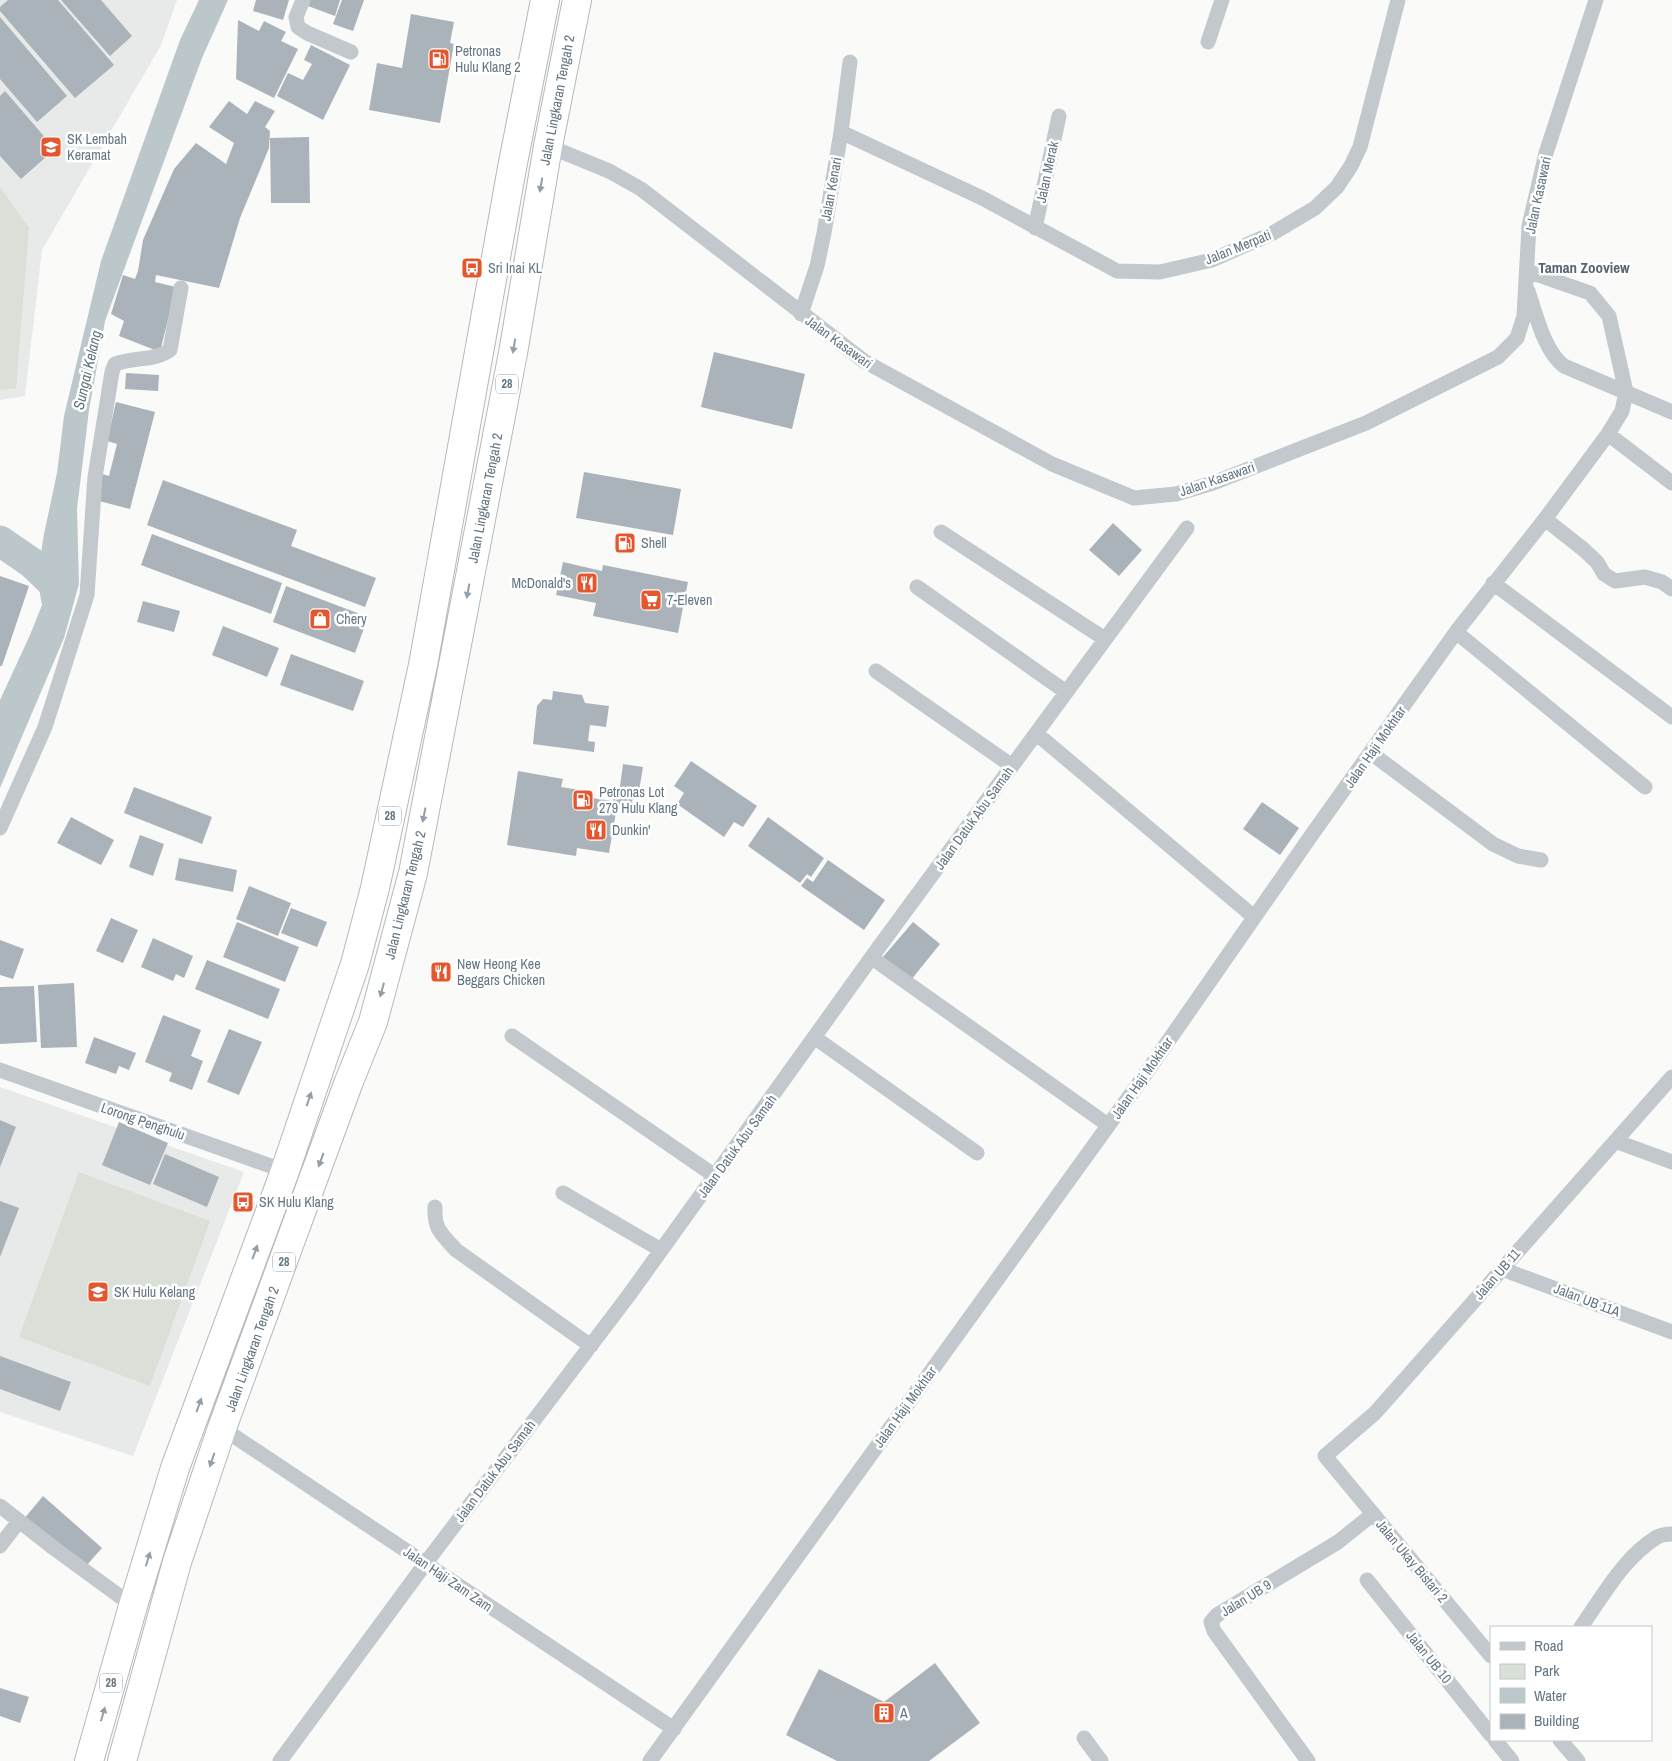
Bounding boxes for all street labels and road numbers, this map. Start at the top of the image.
street label: Jalan Lingkaran Tengah 2 [536,34,578,166]
street label: Jalan Merak [1032,139,1062,204]
street label: Jalan Kasawari [1521,155,1555,235]
street label: Jalan Kenari [817,156,845,222]
street label: Jalan Merpati [1202,226,1274,268]
street label: Jalan Kasawari [802,312,876,372]
road number: 28 [496,374,518,394]
street label: Jalan Lingkaran Tengah 2 [464,432,506,564]
street label: Jalan Kasawari [1177,458,1257,500]
street label: Jalan Haji Mokhtar [1340,703,1410,791]
street label: Jalan Datuk Abu Samah [931,763,1017,873]
road number: 28 [379,806,401,826]
street label: Jalan Lingkaran Tengah 2 [380,829,430,961]
street label: Jalan Haji Mokhtar [1107,1034,1177,1122]
street label: Jalan Datuk Abu Samah [694,1091,780,1201]
street label: Lorong Penghulu [99,1098,187,1144]
street label: Jalan UB 11 [1470,1244,1524,1303]
road number: 28 [273,1252,295,1272]
street label: Jalan UB 11A [1551,1279,1623,1321]
street label: Jalan Lingkaran Tengah 2 [221,1284,283,1414]
street label: Jalan Haji Mokhtar [870,1363,941,1451]
street label: Jalan Datuk Abu Samah [451,1416,539,1526]
street label: Jalan Ukay Bistari 2 [1372,1516,1452,1606]
street label: Jalan Haji Zam Zam [400,1543,496,1615]
street label: Jalan UB 9 [1217,1575,1275,1621]
street label: Jalan UB 10 [1402,1627,1456,1687]
road number: 28 [100,1674,122,1692]

